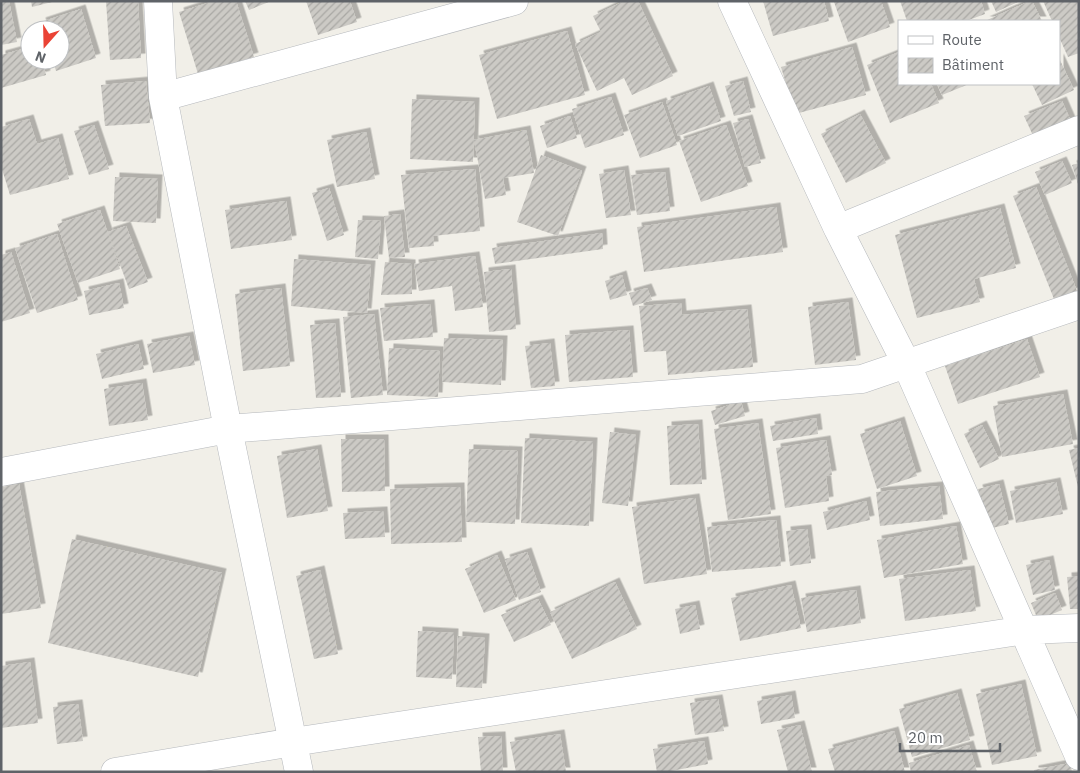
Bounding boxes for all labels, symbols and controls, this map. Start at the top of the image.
north arrow [20,20,70,70]
legend [898,20,1060,85]
text: Route [942,30,982,49]
text: N [33,47,48,67]
text: Bâtiment [942,55,1004,74]
scale bar [900,720,1000,752]
text: 20 m [908,728,943,747]

